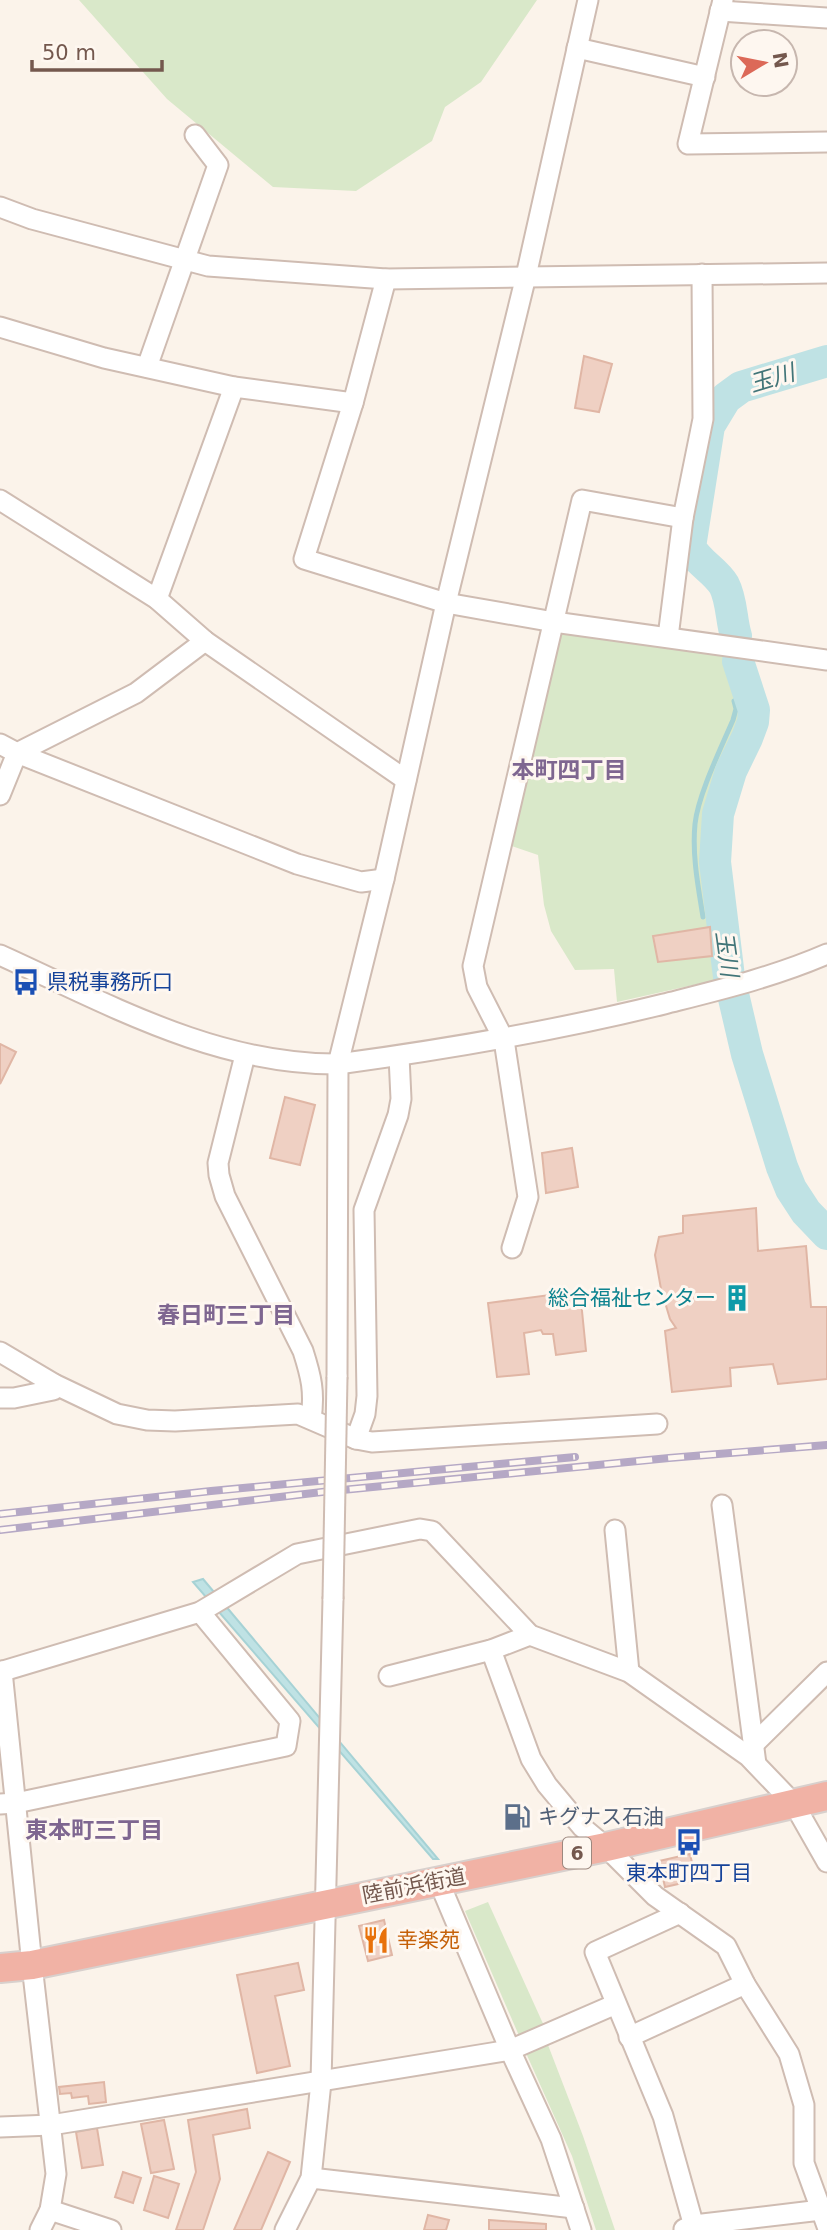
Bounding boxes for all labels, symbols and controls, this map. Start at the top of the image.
scale bar [32,28,161,72]
north arrow [729,28,799,98]
text: 50 m [42,41,96,65]
text: N [769,50,793,70]
water label: 玉川 [746,358,801,397]
district label: 本町四丁目 [512,757,627,783]
water label: 玉川 [711,929,743,982]
bus stop icon: 県税事務所口 [11,967,41,997]
place label: 県税事務所口 [47,970,173,994]
building icon: 総合福祉センター [722,1283,752,1313]
place label: 総合福祉センター [548,1286,716,1310]
district label: 春日町三丁目 [157,1302,295,1328]
fuel station icon: キグナス石油 [502,1802,532,1832]
place label: キグナス石油 [538,1805,664,1829]
district label: 東本町三丁目 [25,1817,163,1843]
bus stop icon: 東本町四丁目 [674,1827,704,1857]
road number: 6 [563,1838,591,1868]
place label: 東本町四丁目 [626,1861,752,1885]
street label: 陸前浜街道 [360,1864,468,1908]
restaurant icon: 幸楽苑 [361,1925,391,1955]
place label: 幸楽苑 [397,1928,460,1952]

